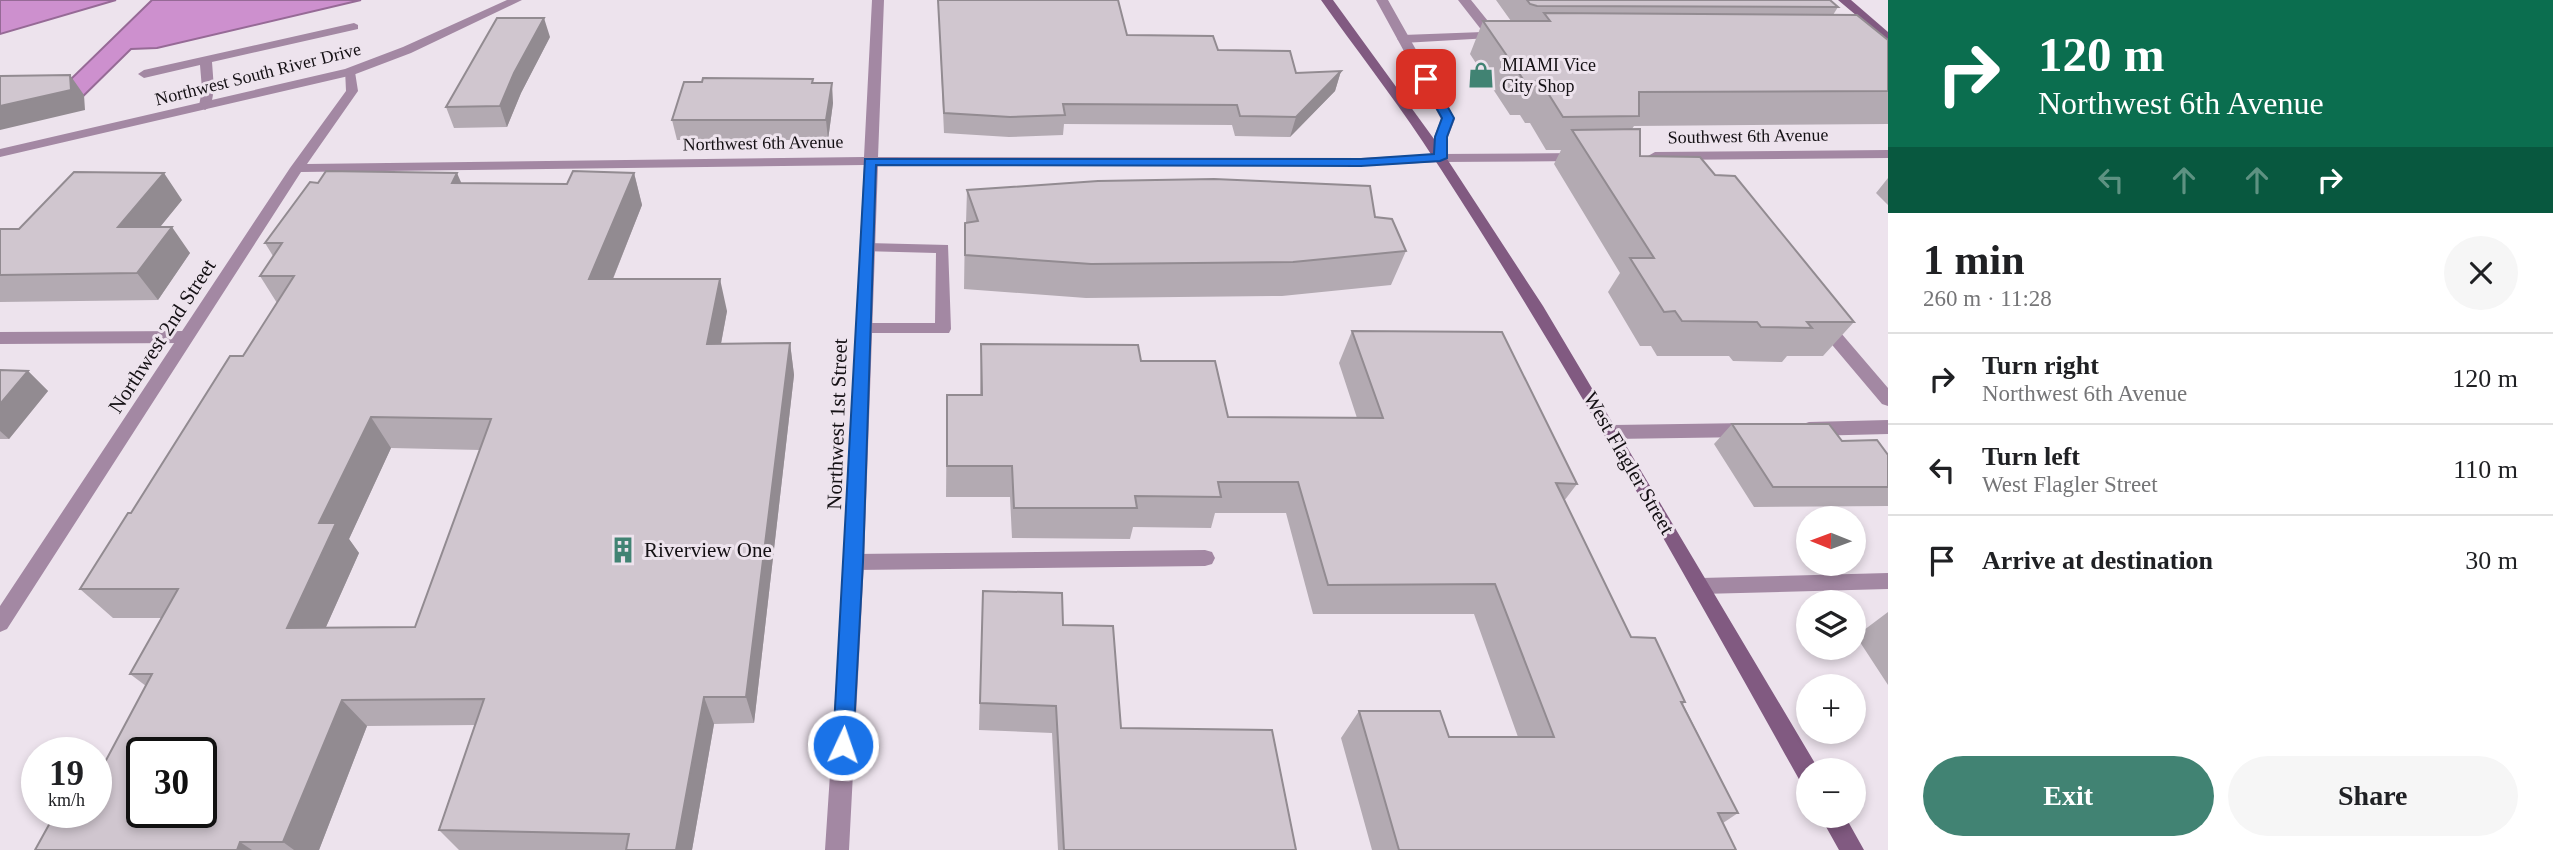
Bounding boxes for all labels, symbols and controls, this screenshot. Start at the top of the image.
text: 120 m [2038,27,2165,82]
icon: right [1923,28,2014,119]
street label: Northwest South River Drive [153,39,363,109]
pin [1396,49,1456,109]
place label: MIAMI Vice City Shop [1502,55,1596,96]
icon: arrive [1407,60,1445,98]
shop icon: MIAMI Vice City Shop [1466,60,1496,90]
text: Northwest 6th Avenue [2038,85,2324,121]
street label: Southwest 6th Avenue [1668,125,1829,147]
street label: Northwest 6th Avenue [683,132,843,154]
icon: left [2092,161,2130,199]
icon: ahead [2165,161,2203,199]
icon: ahead [2238,161,2276,199]
icon: right [2311,161,2349,199]
button: close [2444,236,2518,310]
text: 1 min [1923,237,2025,283]
street label: Northwest 2nd Street [103,254,221,417]
text: 260 m · 11:28 [1923,286,2052,311]
street label: Northwest 1st Street [822,338,852,510]
text: Turn right [1982,351,2099,380]
icon: right [1923,360,1961,398]
text: 120 m [2452,364,2518,393]
text: Northwest 6th Avenue [1982,381,2187,406]
street label: West Flagler Street [1578,388,1680,539]
text: Turn left [1982,442,2080,471]
icon: left [1923,451,1961,489]
text: 110 m [2453,455,2518,484]
text: West Flagler Street [1982,472,2158,497]
north arrow [1796,506,1866,576]
map controls [1796,506,1866,828]
building icon: Riverview One [608,535,638,565]
place label: Riverview One [644,538,772,562]
icon: arrive [1923,542,1961,580]
text: Arrive at destination [1982,546,2213,575]
text: 30 m [2465,546,2518,575]
button: layers [1796,590,1866,660]
button: + [1796,674,1866,744]
position arrow [806,708,880,782]
speed limit sign: 30 [126,737,217,828]
text: 19 [49,754,84,793]
button: Exit [1923,756,2214,836]
button: Share [2228,756,2518,836]
button: − [1796,758,1866,828]
text: km/h [48,790,85,810]

